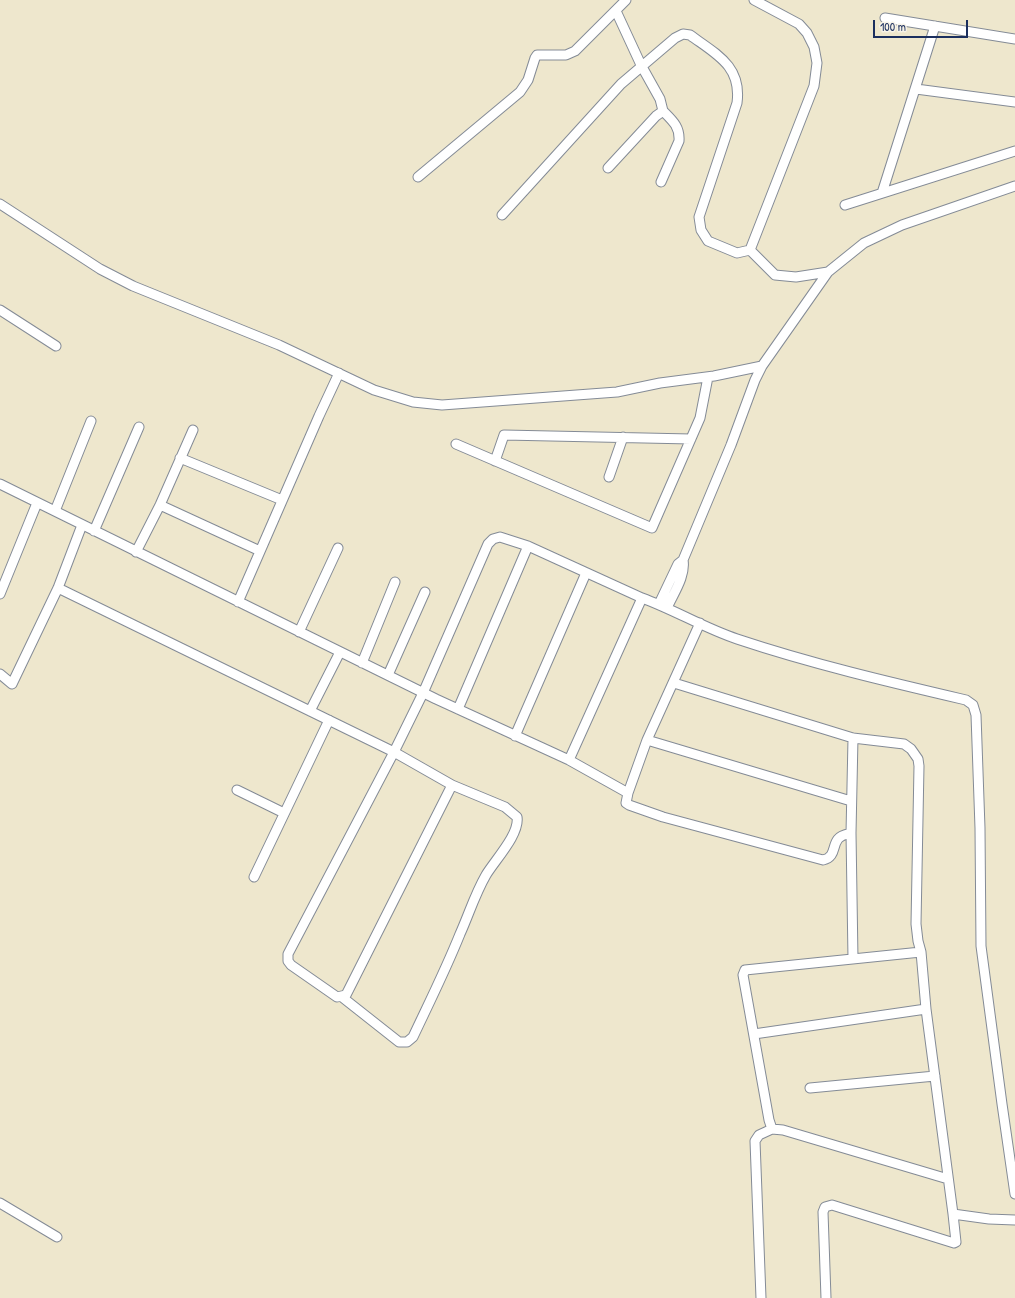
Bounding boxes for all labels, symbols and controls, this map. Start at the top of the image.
scale bar [875,12,970,38]
text: 100 m [880,18,906,35]

